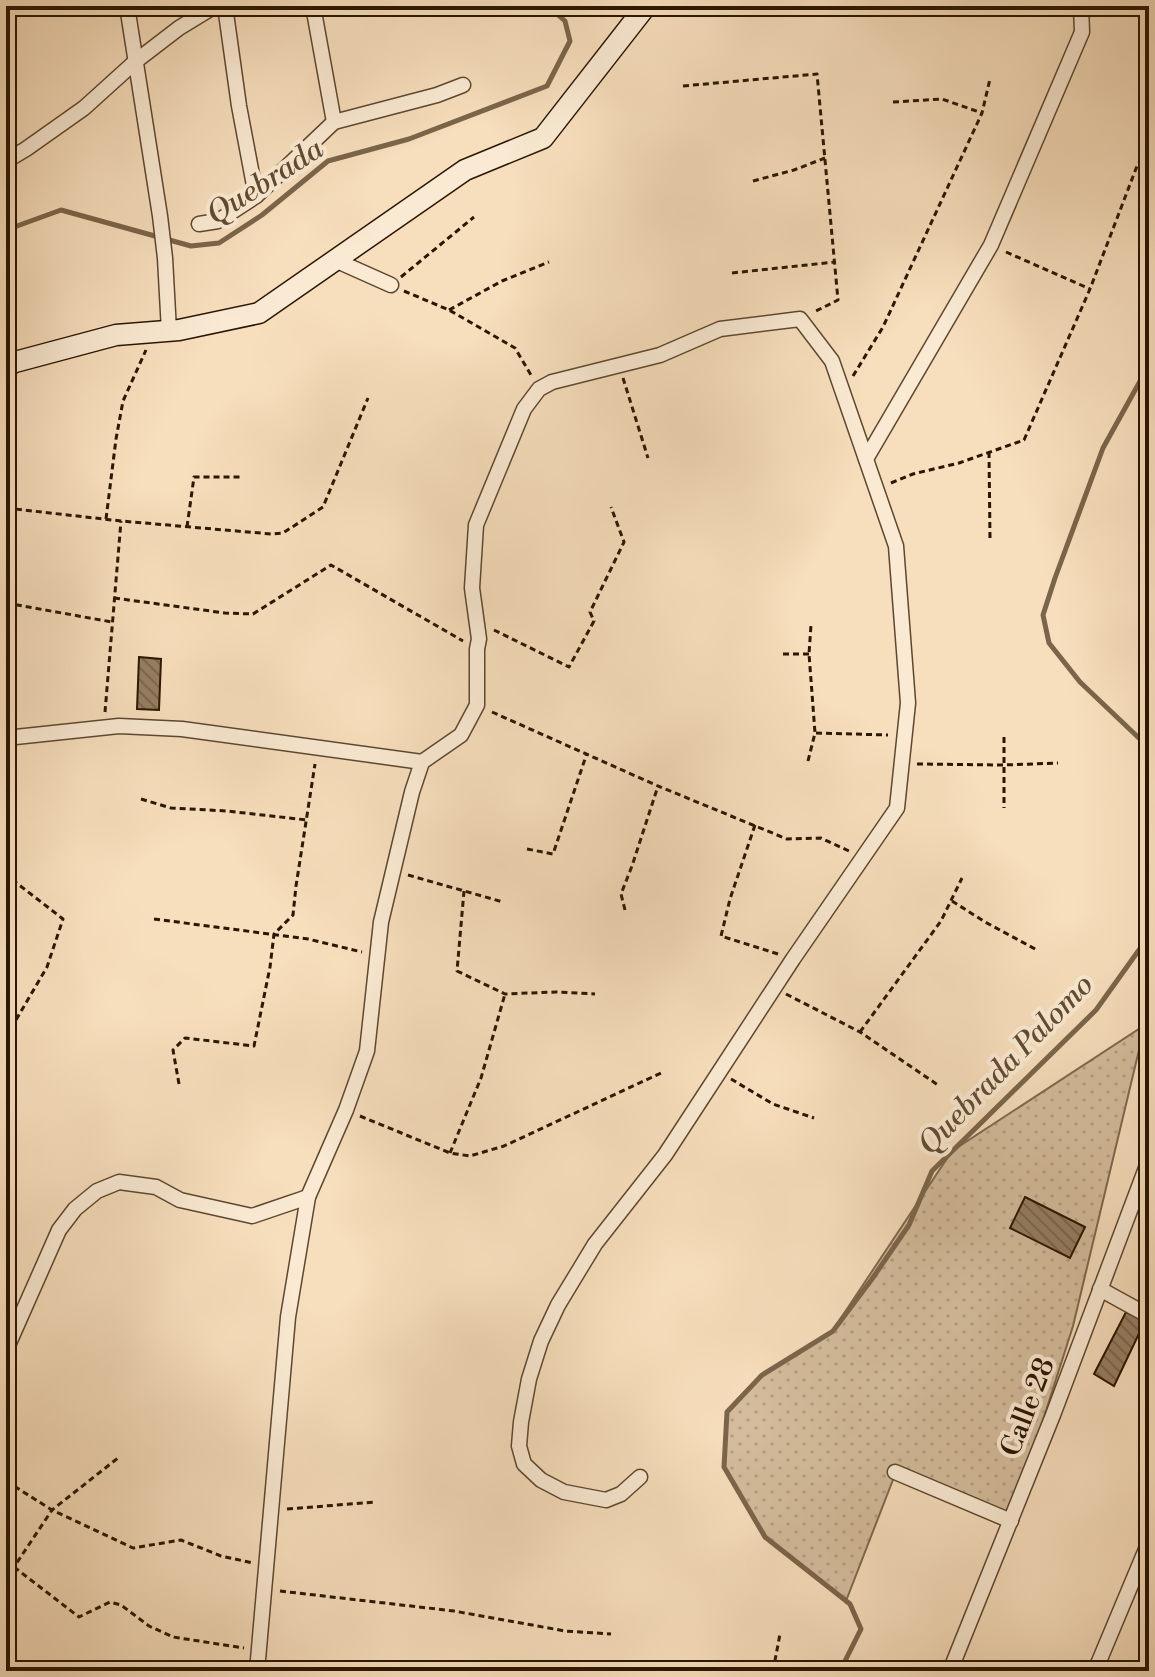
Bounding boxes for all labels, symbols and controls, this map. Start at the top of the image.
water label: Quebrada [199,130,331,234]
water label: Quebrada Palomo [910,967,1102,1163]
street label: Calle 28 [993,1353,1063,1461]

